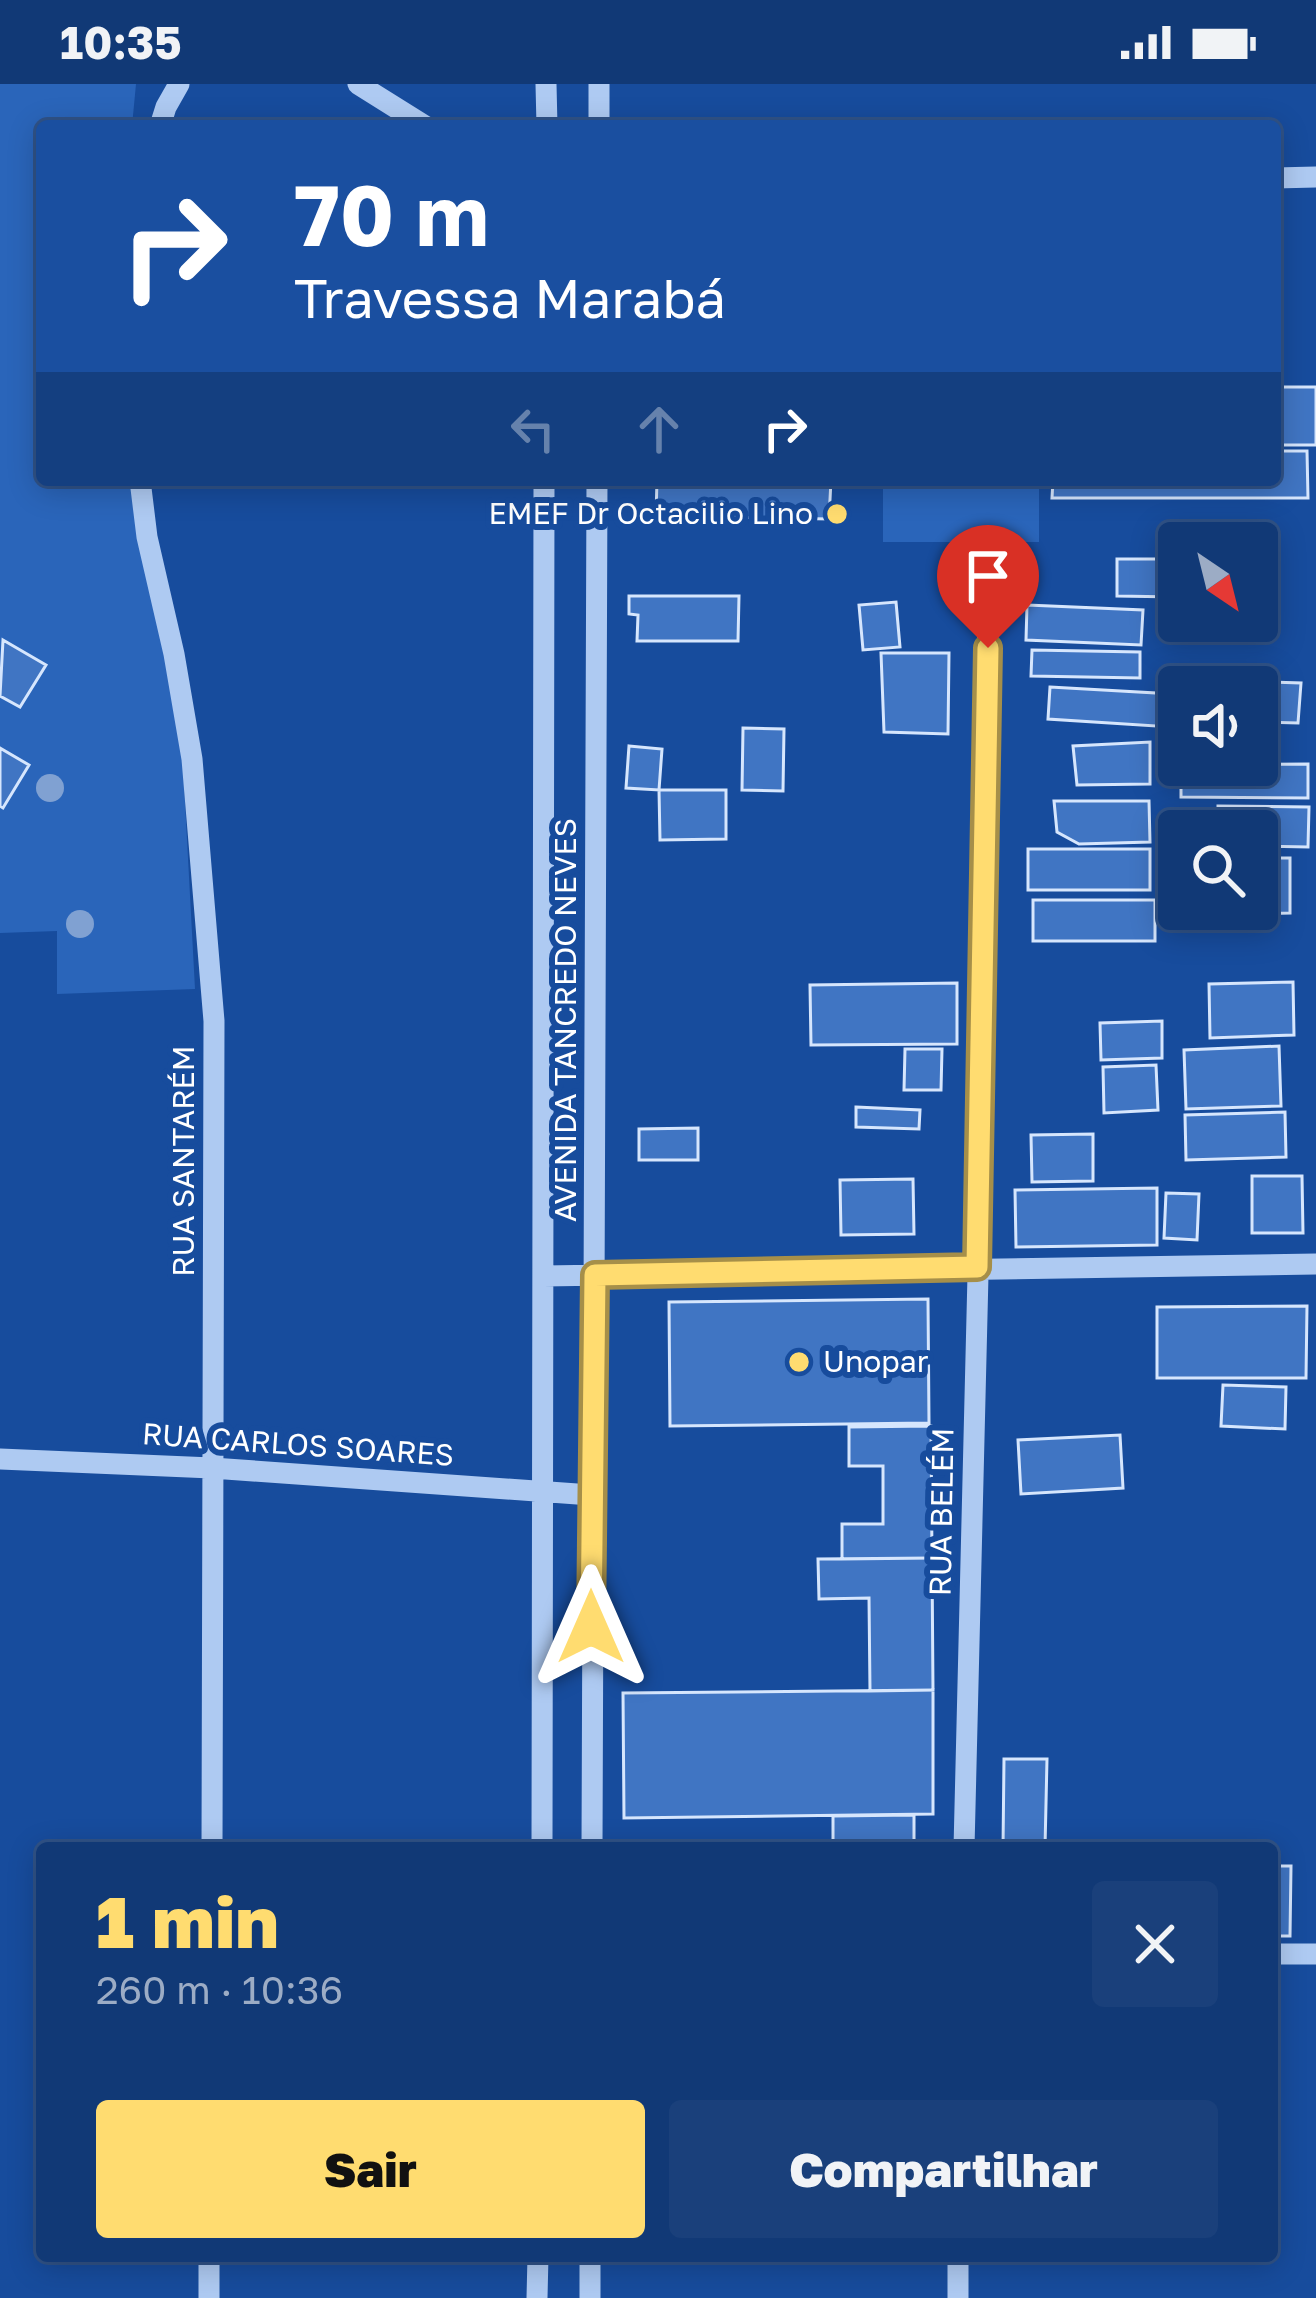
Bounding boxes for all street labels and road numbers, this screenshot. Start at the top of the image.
street label: AVENIDA TANCREDO NEVES [547,818,583,1222]
street label: RUA SANTARÉM [165,1045,201,1277]
street label: RUA CARLOS SOARES [141,1415,455,1473]
street label: RUA BELÉM [922,1428,960,1596]

